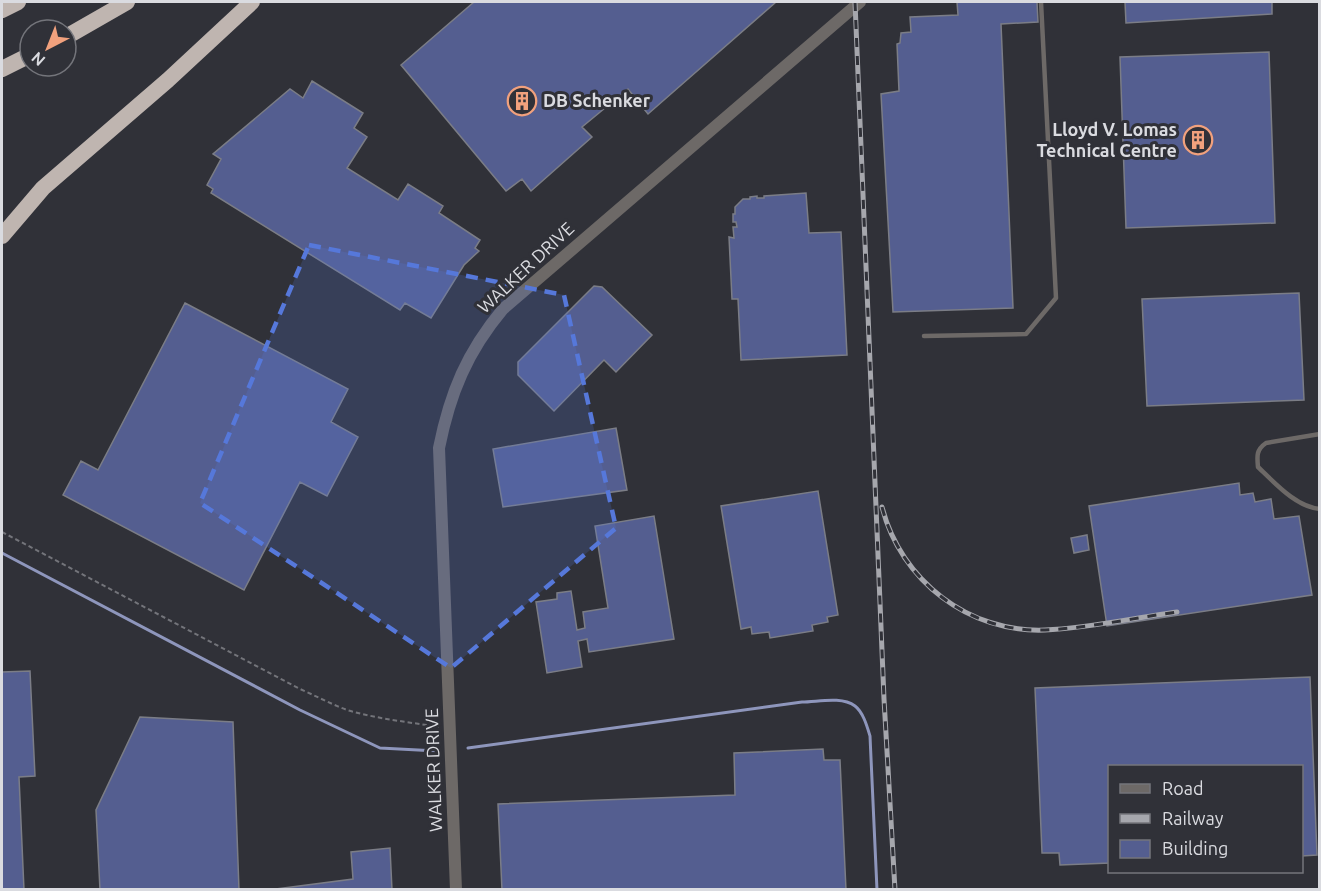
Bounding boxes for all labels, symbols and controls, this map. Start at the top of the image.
north arrow [18,18,78,78]
text: N [28,48,48,70]
building icon: DB Schenker [506,85,538,117]
place label: DB Schenker [543,90,651,110]
place label: Lloyd V. Lomas Technical Centre [1037,119,1177,160]
building icon: Lloyd V. Lomas Technical Centre [1182,124,1214,156]
street label: WALKER DRIVE [473,218,577,317]
street label: WALKER DRIVE [421,708,445,832]
legend [1108,765,1303,873]
text: Road [1162,778,1204,798]
text: Railway [1162,808,1224,828]
text: Building [1162,838,1228,858]

